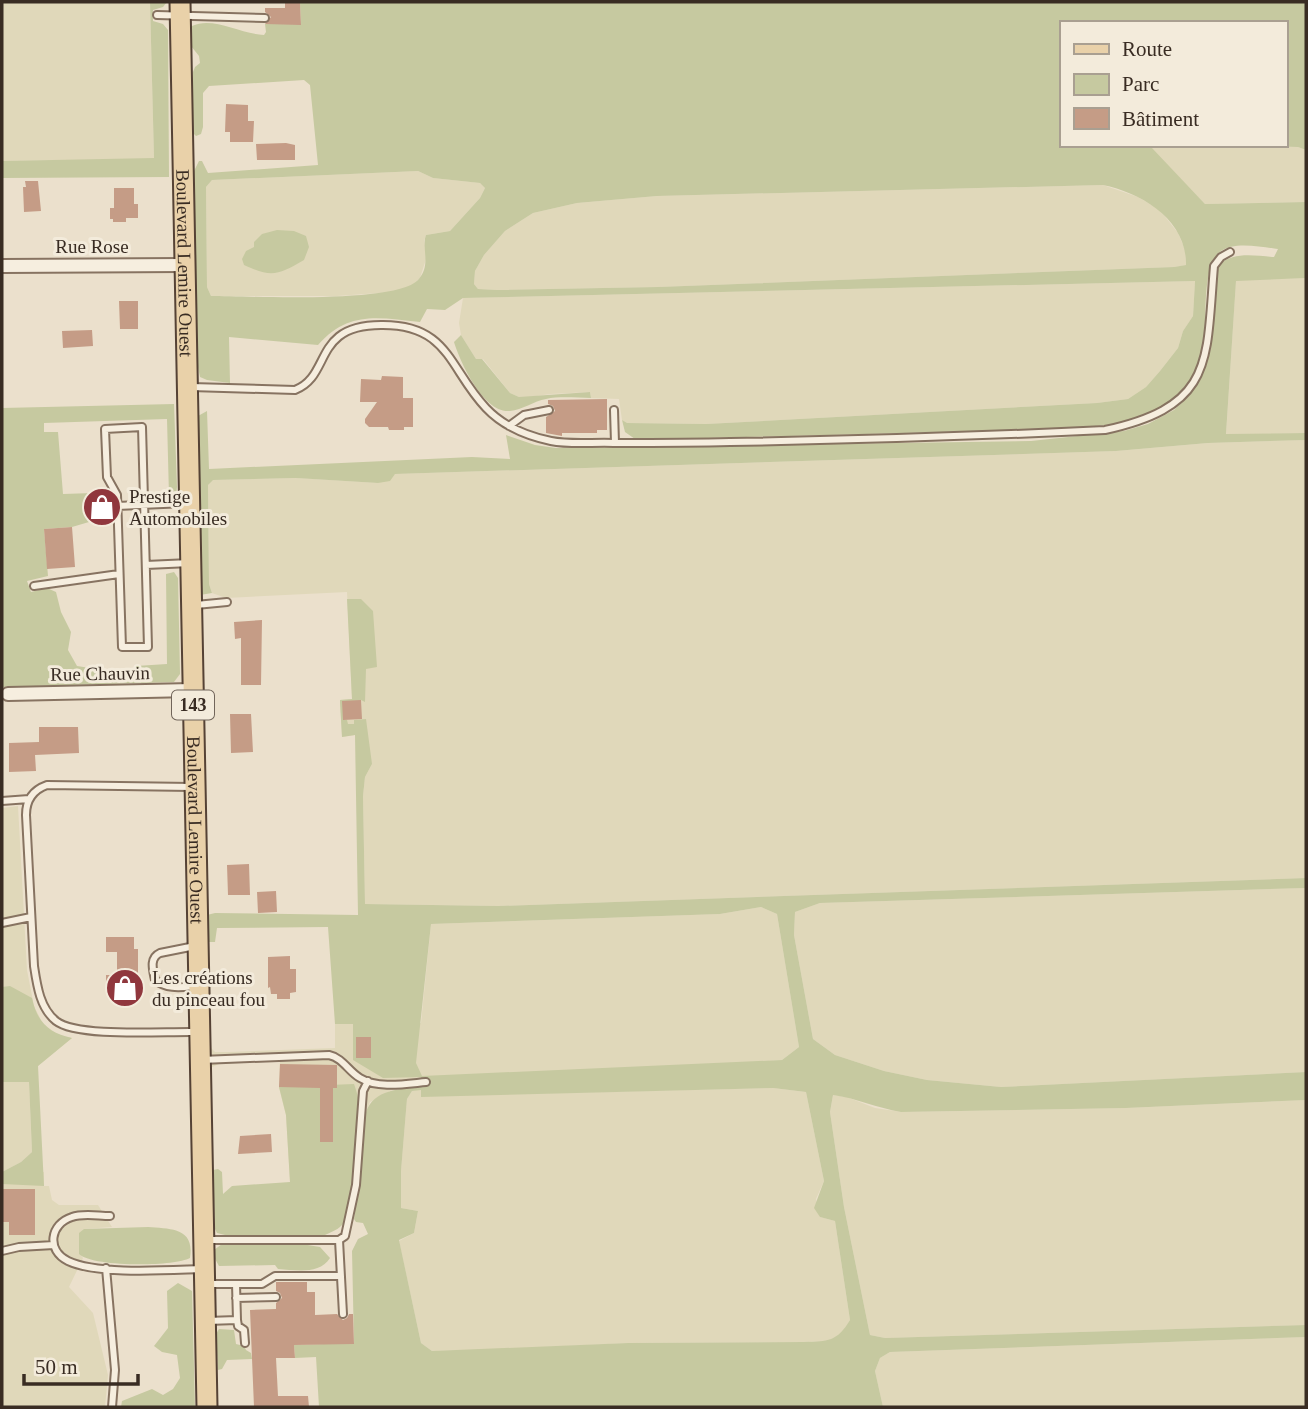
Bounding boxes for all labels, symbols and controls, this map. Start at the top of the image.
legend [1060,21,1287,147]
text: Route [1122,37,1172,61]
text: Parc [1122,72,1159,96]
text: Bâtiment [1122,107,1199,131]
street label: Boulevard Lemire Ouest [172,169,197,358]
street label: Rue Rose [55,236,129,257]
shop icon: Prestige Automobiles [81,486,123,528]
place label: Prestige Automobiles [129,486,227,529]
street label: Rue Chauvin [50,662,151,685]
road number: 143 [172,690,214,720]
street label: Boulevard Lemire Ouest [183,736,208,925]
shop icon: Les créations du pinceau fou [104,967,146,1009]
place label: Les créations du pinceau fou [152,967,265,1010]
scale bar [24,1342,138,1386]
text: 50 m [35,1355,78,1379]

